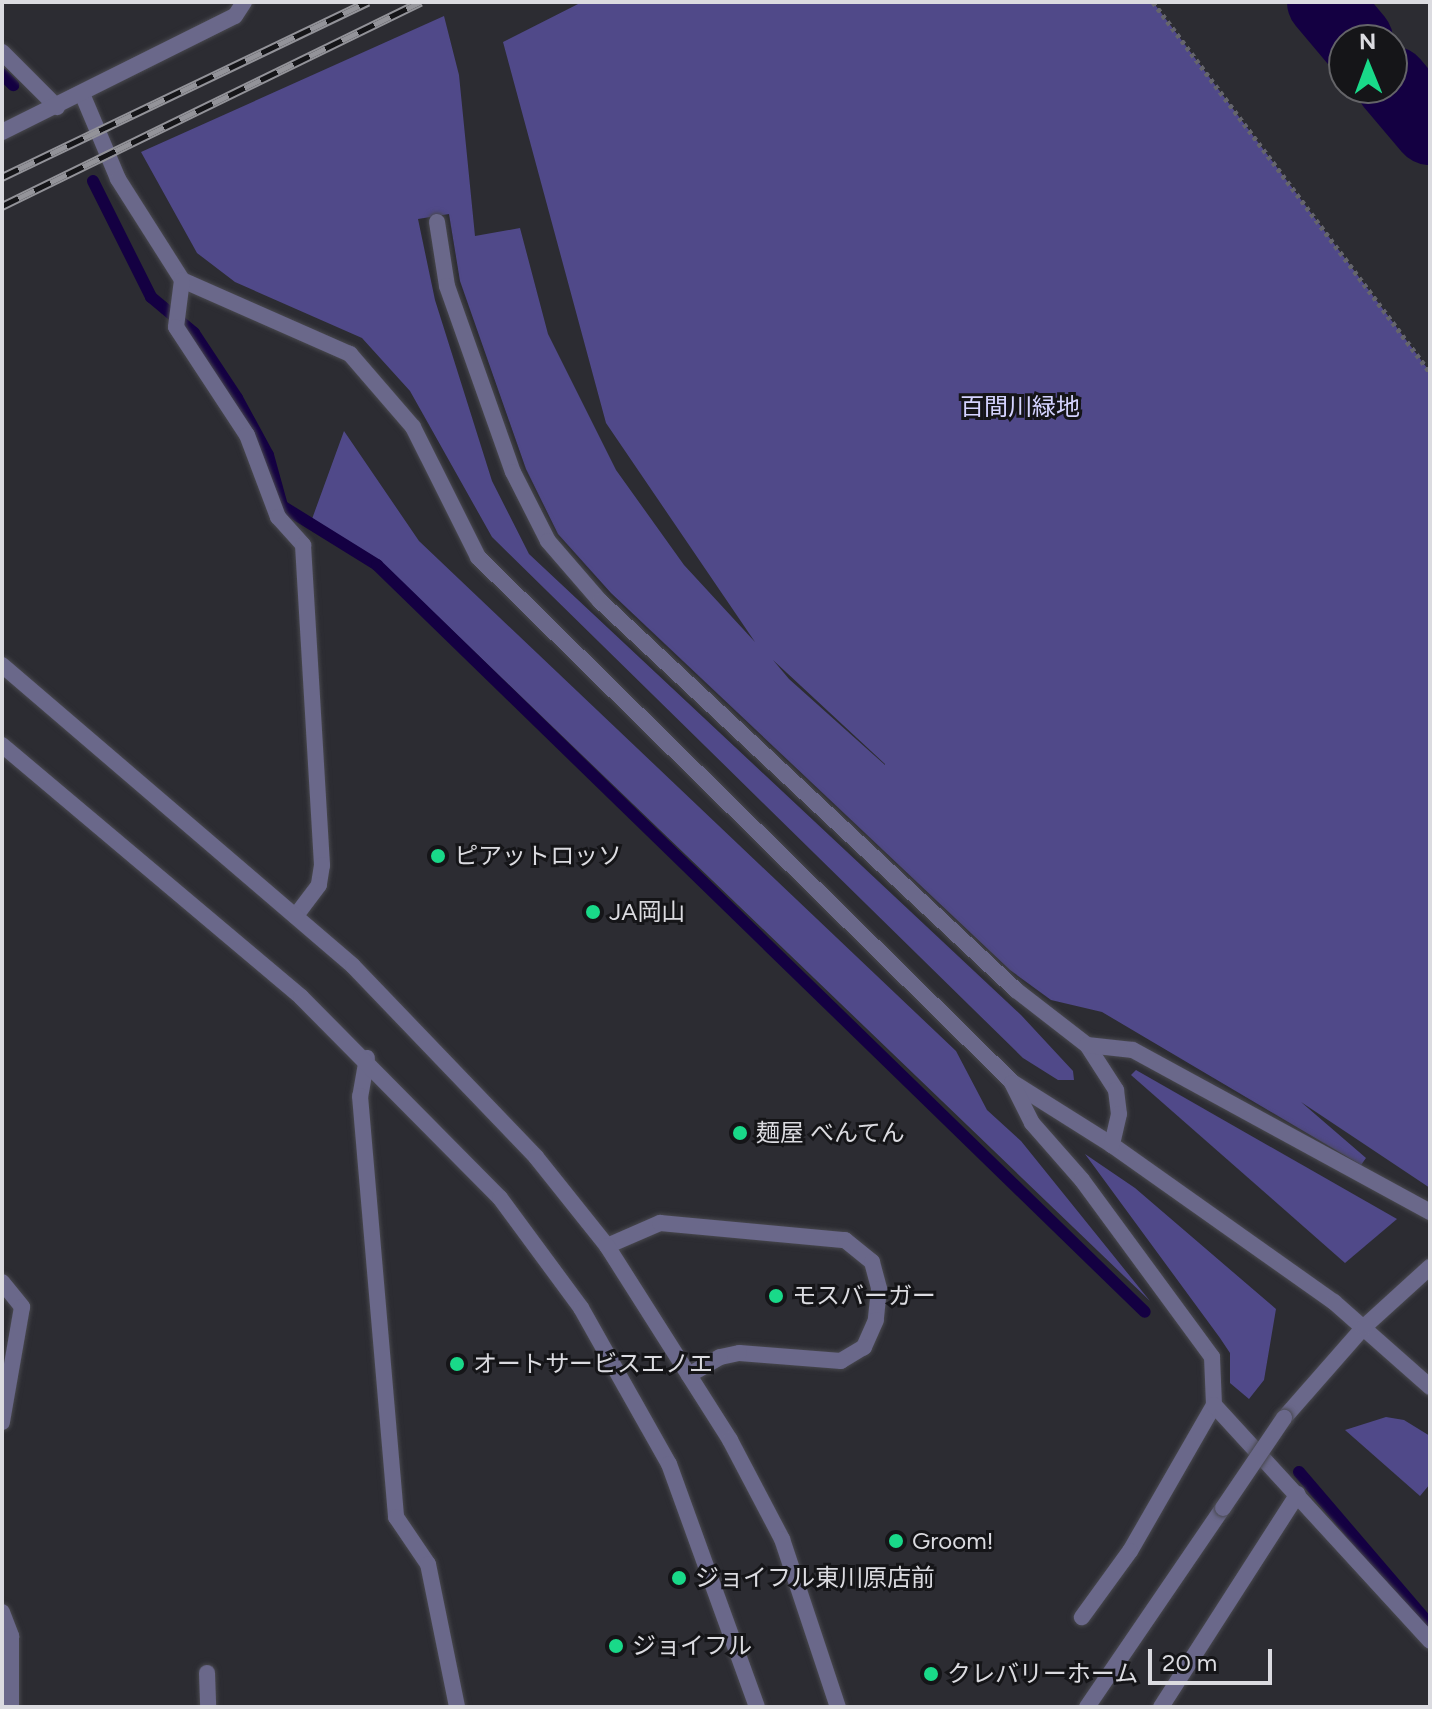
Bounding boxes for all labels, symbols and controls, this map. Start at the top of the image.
north arrow [1328,24,1408,104]
text: N [1359,28,1376,55]
park label: 百間川緑地 [960,393,1080,421]
place label: ピアットロッソ [454,842,622,870]
marker: ピアットロッソ [429,847,447,865]
place label: JA岡山 [609,898,686,926]
marker: JA岡山 [584,903,602,921]
place label: 麺屋 べんてん [756,1119,906,1147]
marker: 麺屋 べんてん [731,1124,749,1142]
place label: モスバーガー [792,1282,936,1310]
marker: モスバーガー [767,1287,785,1305]
place label: オートサービスエノエ [473,1350,713,1378]
marker: オートサービスエノエ [448,1355,466,1373]
place label: Groom! [912,1527,994,1555]
marker: Groom! [887,1532,905,1550]
place label: ジョイフル東川原店前 [695,1564,935,1592]
marker: ジョイフル東川原店前 [670,1569,688,1587]
place label: ジョイフル [632,1632,752,1660]
scale bar [1152,1633,1276,1683]
marker: ジョイフル [607,1637,625,1655]
text: 20 m [1162,1648,1217,1677]
place label: クレバリーホーム [947,1660,1139,1688]
marker: クレバリーホーム [922,1665,940,1683]

